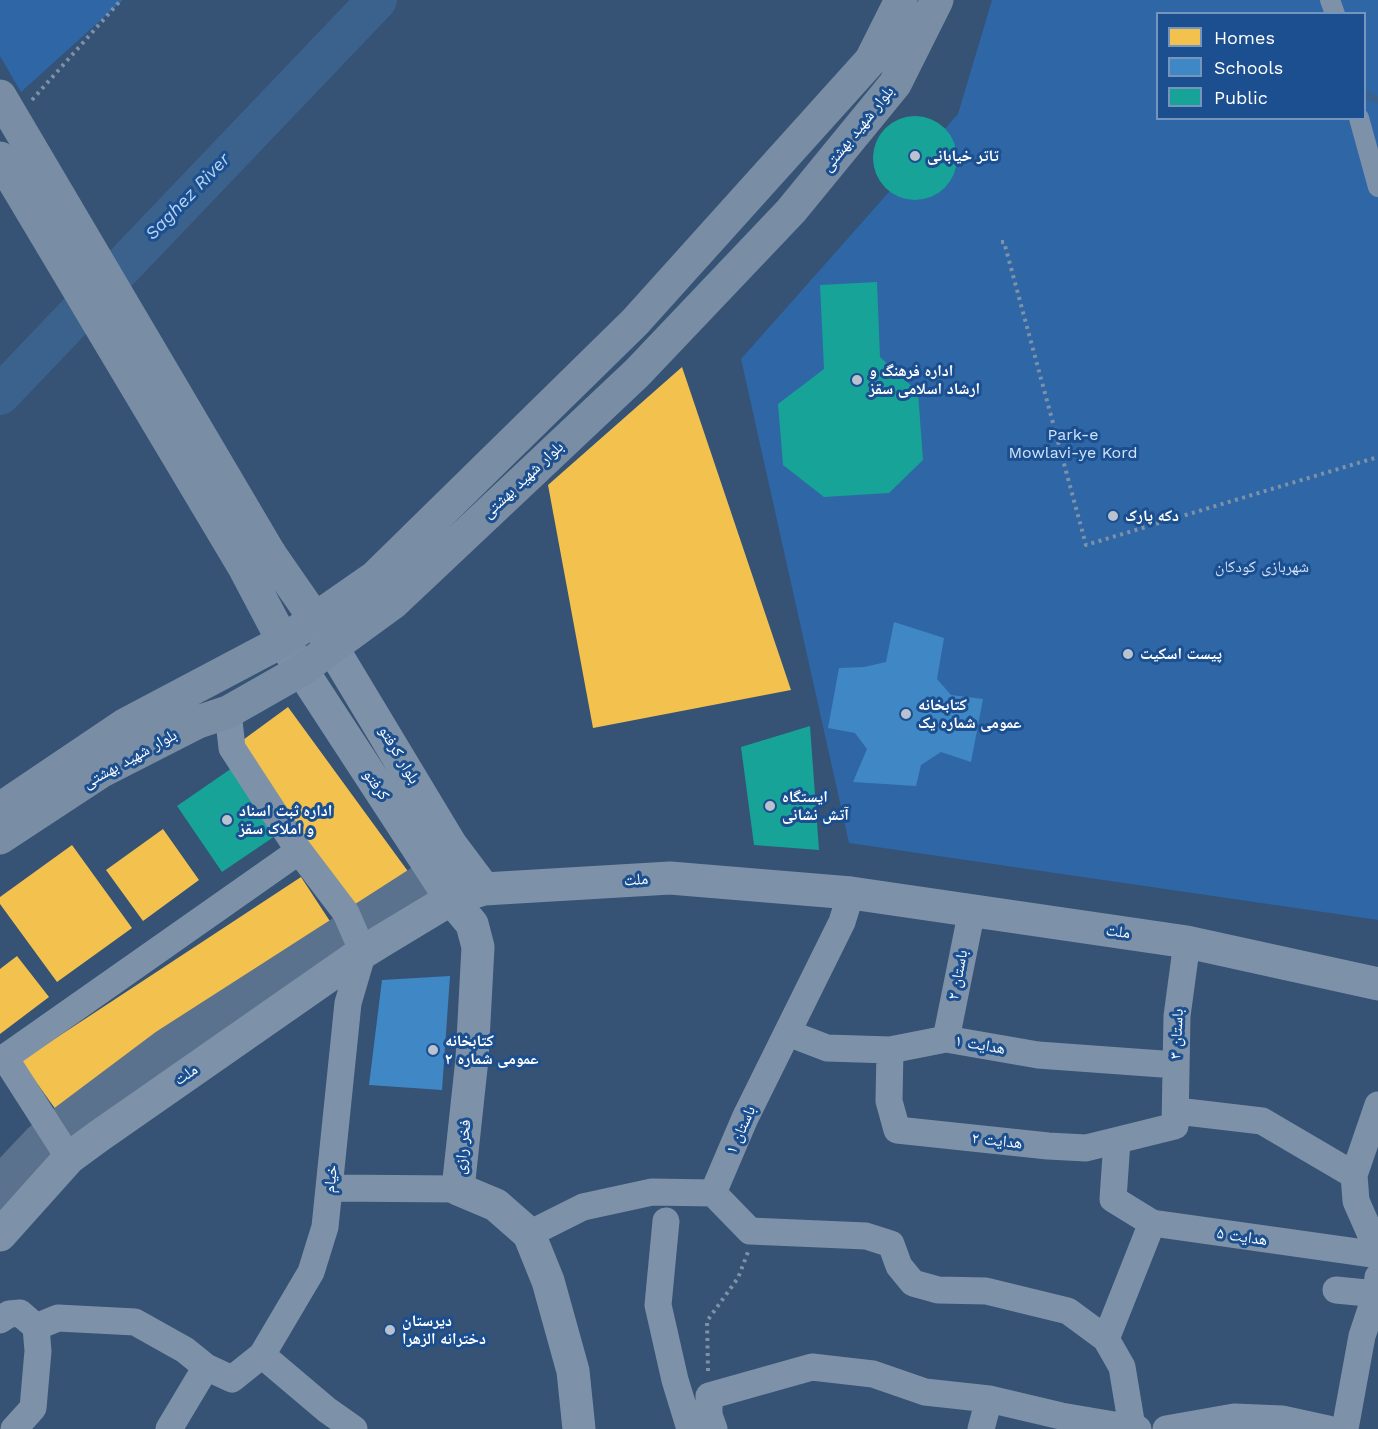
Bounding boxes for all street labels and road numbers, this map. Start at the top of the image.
street label: بلوار شهید بهشتی [818,82,898,176]
street label: بلوار شهید بهشتی [478,437,568,523]
street label: بلوار کرفتو [374,722,424,788]
street label: بلوار شهید بهشتی [80,725,180,793]
street label: کرفتو [359,766,393,804]
street label: ملت [623,870,649,890]
street label: ملت [1105,921,1131,943]
street label: باستان ۲ [944,948,972,1002]
street label: باستان ۳ [1166,1008,1188,1060]
street label: هدایت ۱ [953,1031,1007,1059]
street label: ملت [171,1060,201,1090]
street label: باستان ۱ [722,1103,760,1157]
street label: فخر رازی [451,1118,475,1176]
street label: هدایت ۲ [971,1129,1023,1153]
street label: خیام [320,1164,342,1194]
street label: هدایت ۵ [1216,1224,1268,1250]

